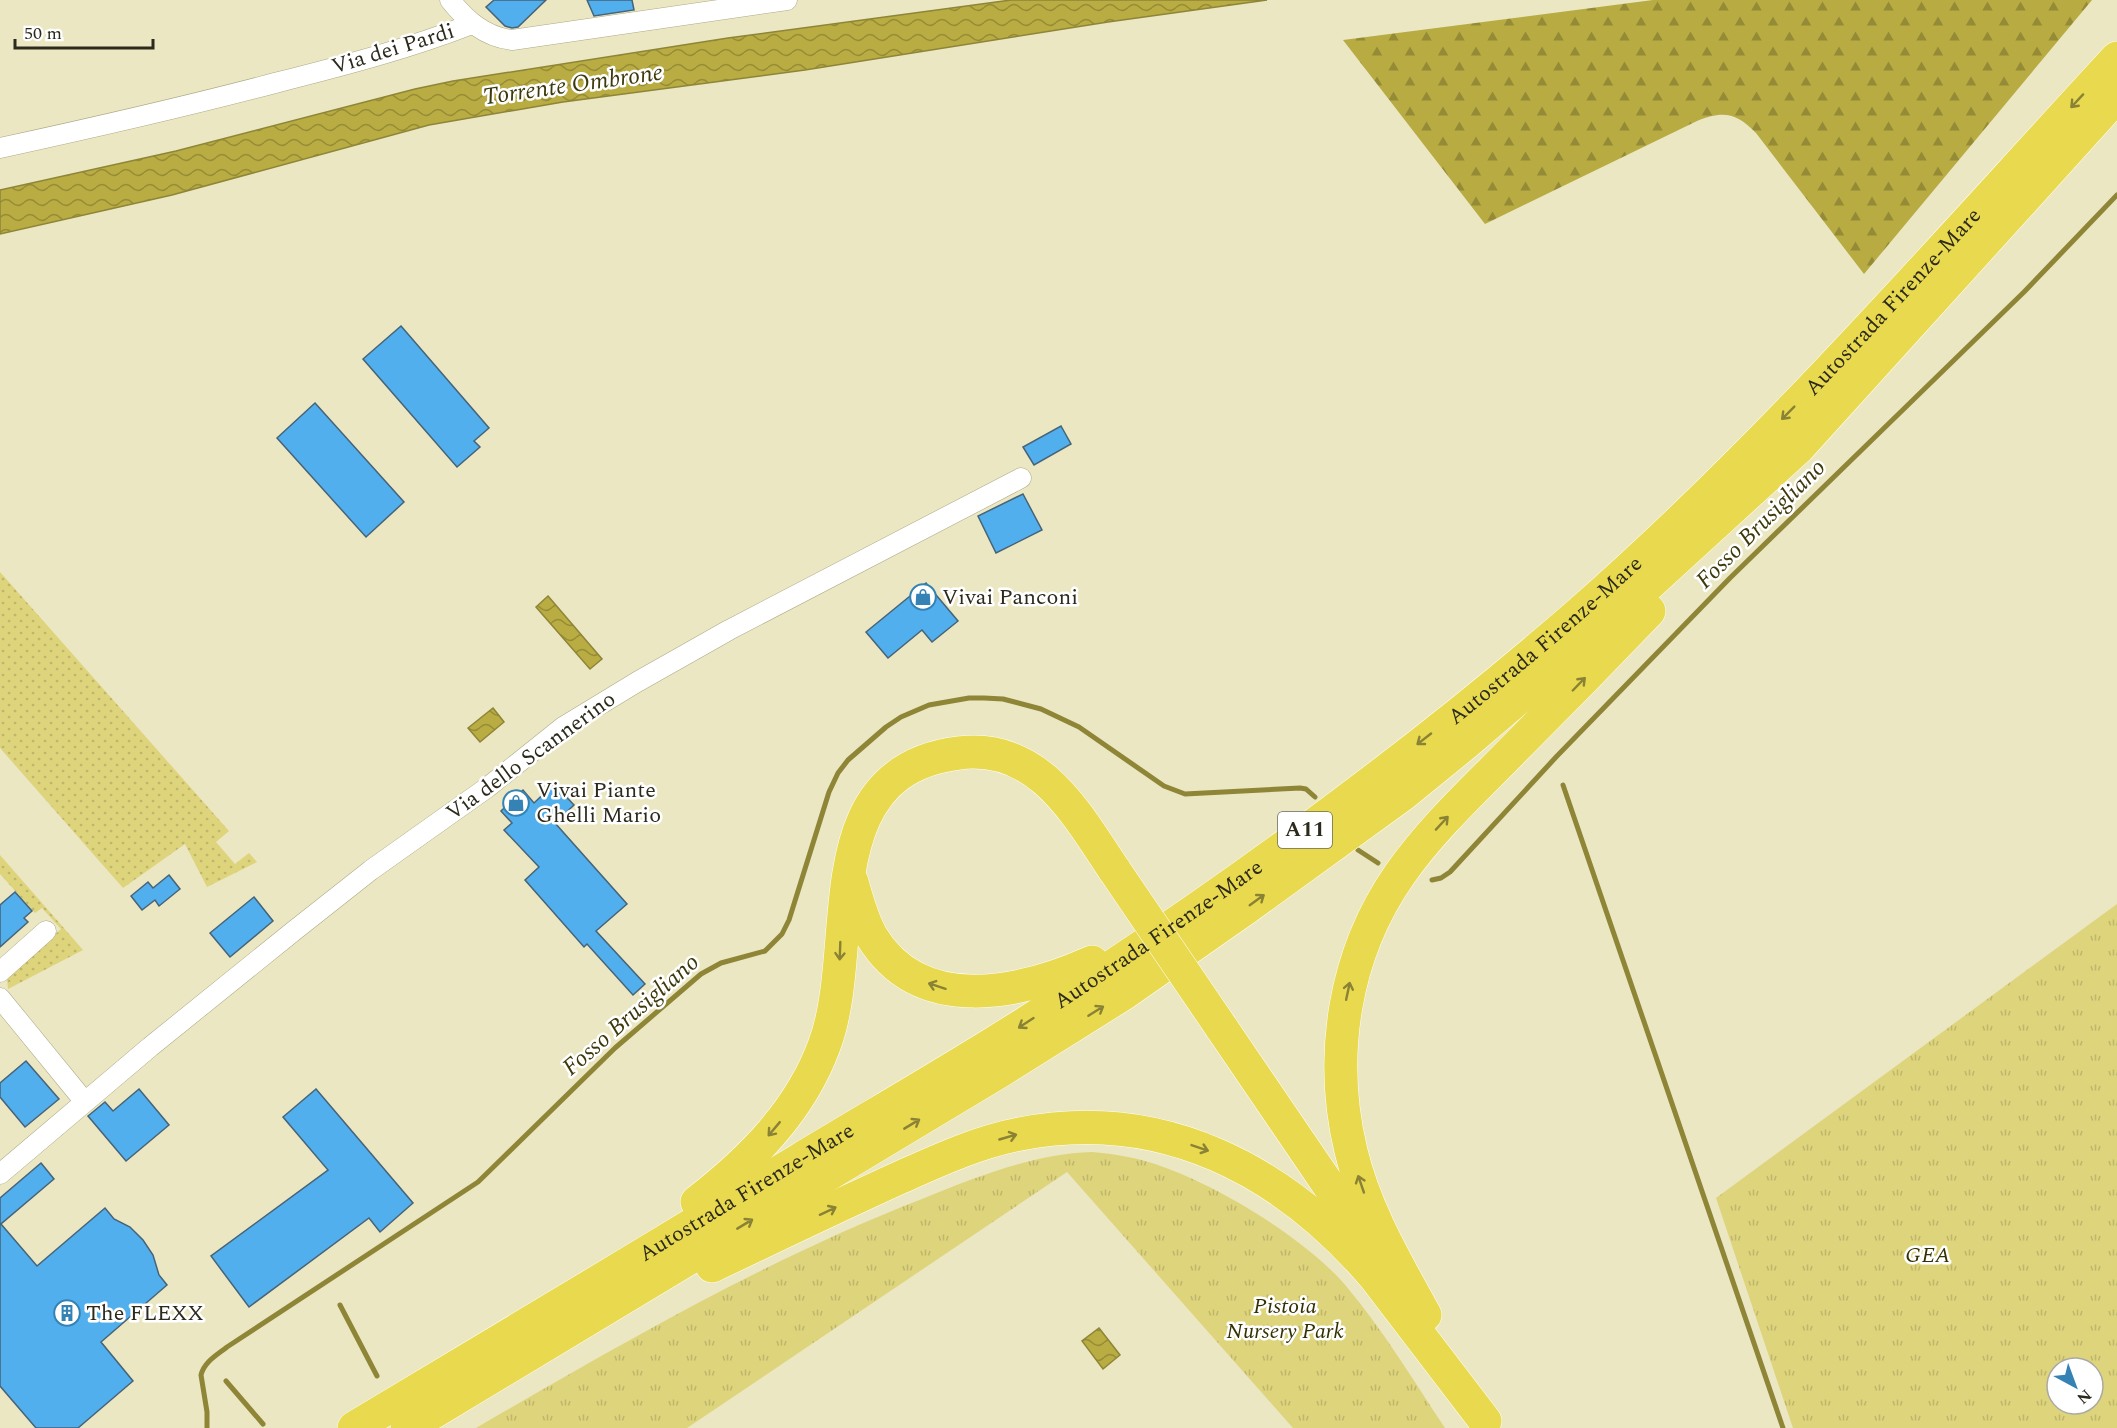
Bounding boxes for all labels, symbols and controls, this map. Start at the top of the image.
scale bar [15,12,153,50]
street label: Via dei Pardi [327,15,459,83]
text: 50 m [24,20,62,47]
water label: Torrente Ombrone [481,55,665,115]
one-way arrow [2070,93,2084,108]
street label: Autostrada Firenze-Mare [1797,200,1989,403]
one-way arrow [1781,406,1795,421]
water label: Fosso Brusigliano [1688,451,1834,597]
street label: Autostrada Firenze-Mare [1441,548,1650,733]
place label: Vivai Panconi [942,581,1078,614]
shop icon: Vivai Panconi [908,582,938,612]
one-way arrow [1571,677,1586,692]
street label: Via dello Scannerino [439,683,623,829]
one-way arrow [1416,733,1432,746]
place label: Vivai Piante Ghelli Mario [536,774,661,832]
shop icon: Vivai Piante Ghelli Mario [501,788,531,818]
road number: A11 [1278,812,1332,848]
one-way arrow [1434,816,1448,831]
street label: Autostrada Firenze-Mare [1047,851,1270,1017]
one-way arrow [1249,894,1265,906]
one-way arrow [835,940,846,960]
water label: Fosso Brusigliano [554,945,708,1085]
one-way arrow [928,979,947,990]
one-way arrow [1343,982,1355,1001]
one-way arrow [1087,1004,1104,1016]
one-way arrow [1017,1016,1034,1029]
street label: Autostrada Firenze-Mare [632,1114,861,1270]
one-way arrow [903,1117,920,1129]
one-way arrow [768,1121,781,1137]
one-way arrow [998,1130,1017,1142]
one-way arrow [1190,1143,1209,1154]
one-way arrow [1355,1175,1366,1193]
one-way arrow [819,1204,837,1216]
one-way arrow [736,1218,753,1230]
park label: GEA [1905,1239,1951,1272]
park label: Pistoia Nursery Park [1226,1290,1344,1348]
place label: The FLEXX [86,1297,204,1330]
building icon: The FLEXX [52,1298,82,1328]
north arrow [2045,1356,2105,1416]
text: N [2071,1383,2097,1410]

